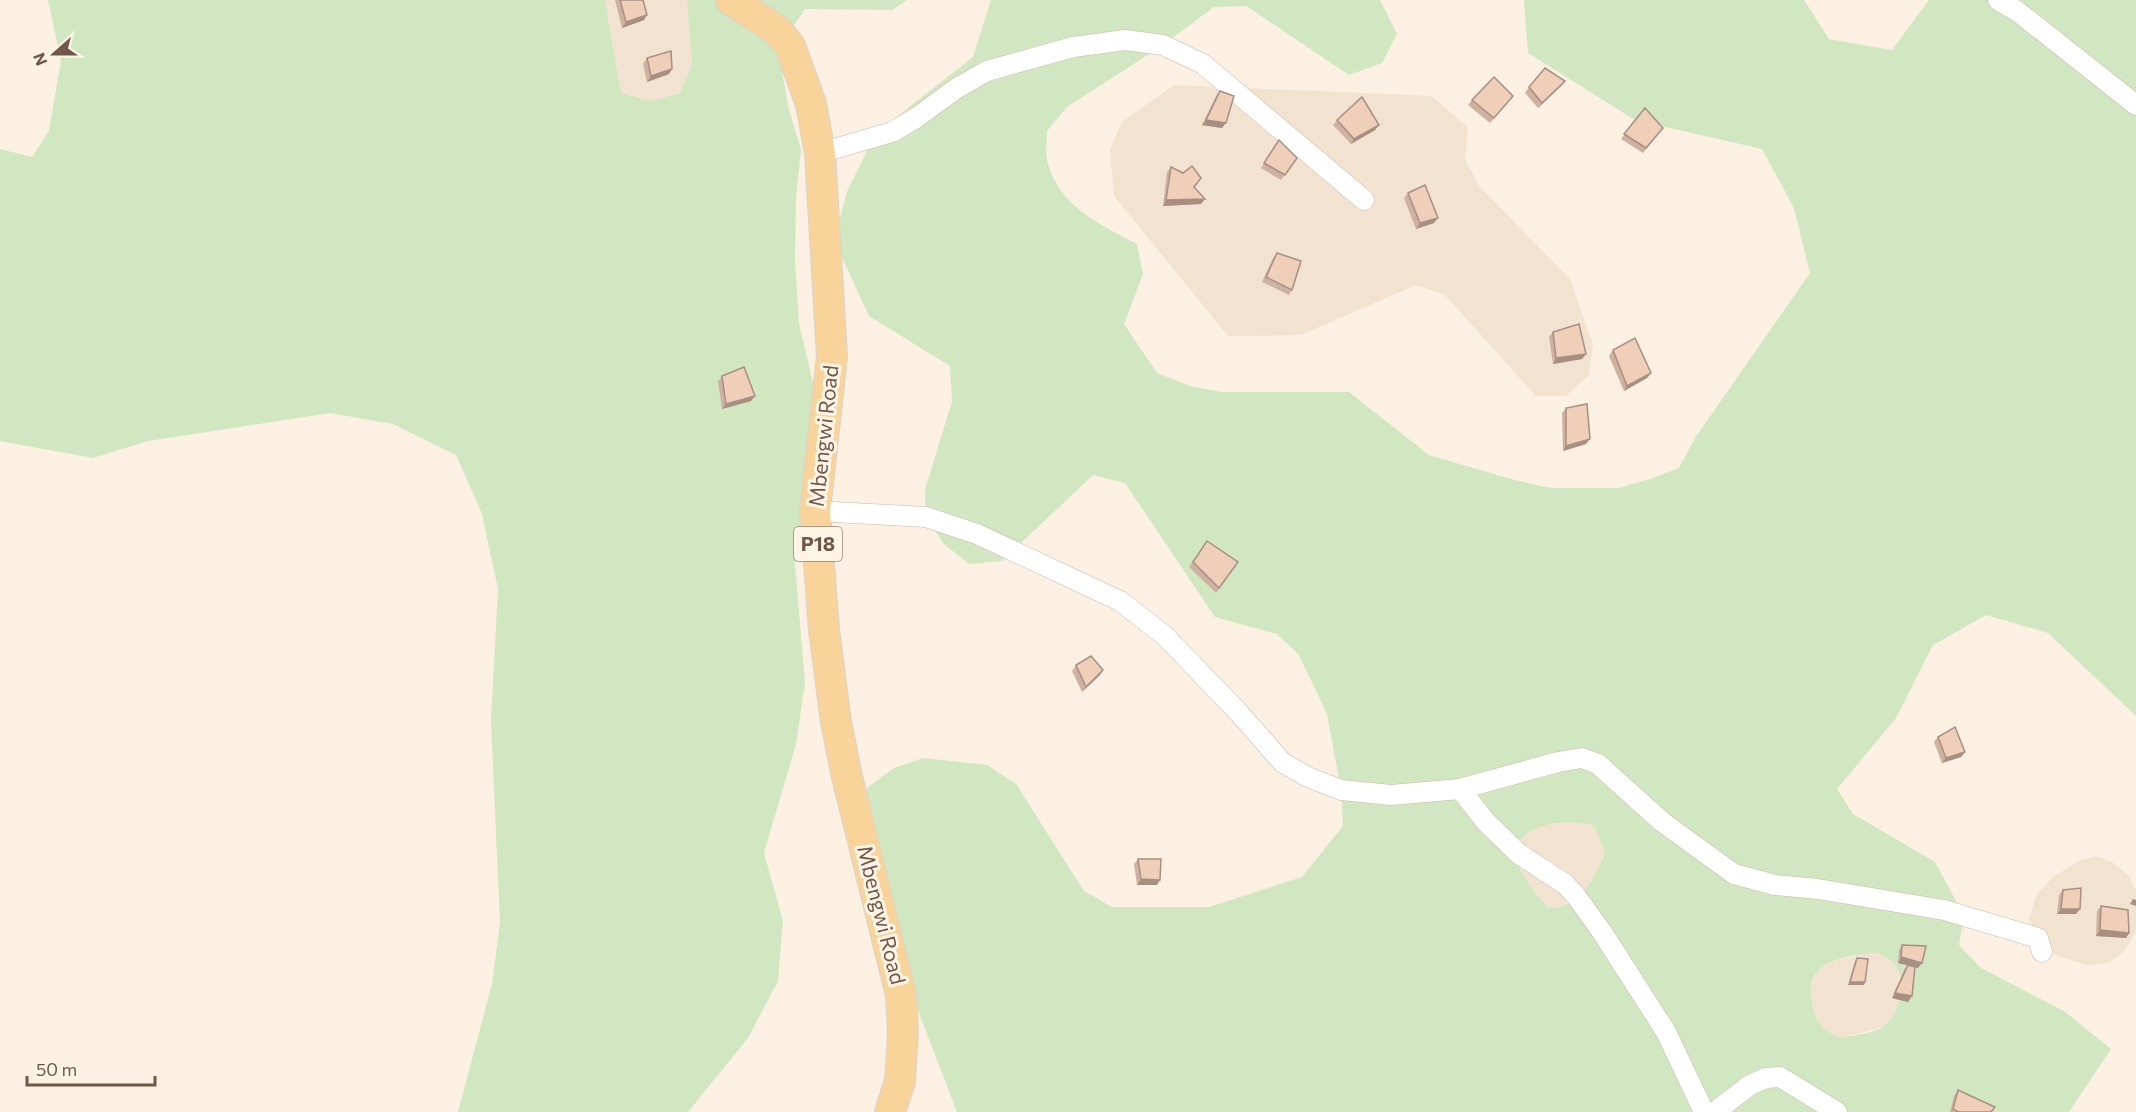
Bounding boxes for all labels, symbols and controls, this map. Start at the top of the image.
north arrow [24,24,84,84]
text: N [29,51,51,69]
street label: Mbengwi Road [803,364,842,508]
road number: P18 [794,527,842,561]
street label: Mbengwi Road [853,843,912,987]
scale bar [27,1049,154,1087]
text: 50 m [36,1058,77,1080]

